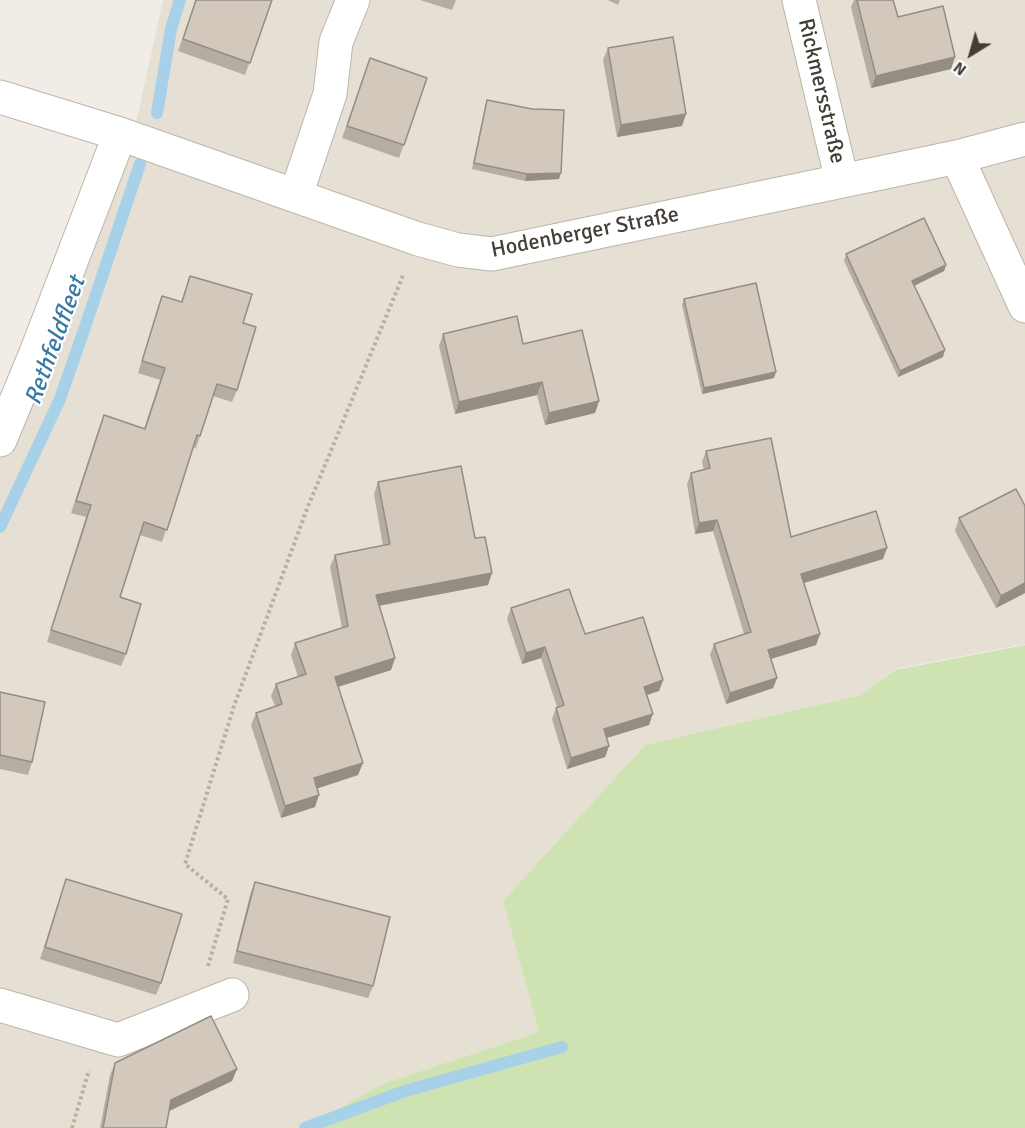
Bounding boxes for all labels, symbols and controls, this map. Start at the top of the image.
street label: Rickmersstraße [791,16,851,166]
north arrow [941,24,1001,84]
text: N [950,57,971,80]
street label: Hodenberger Straße [489,202,681,264]
water label: Rethfeldfleet [20,273,92,409]

